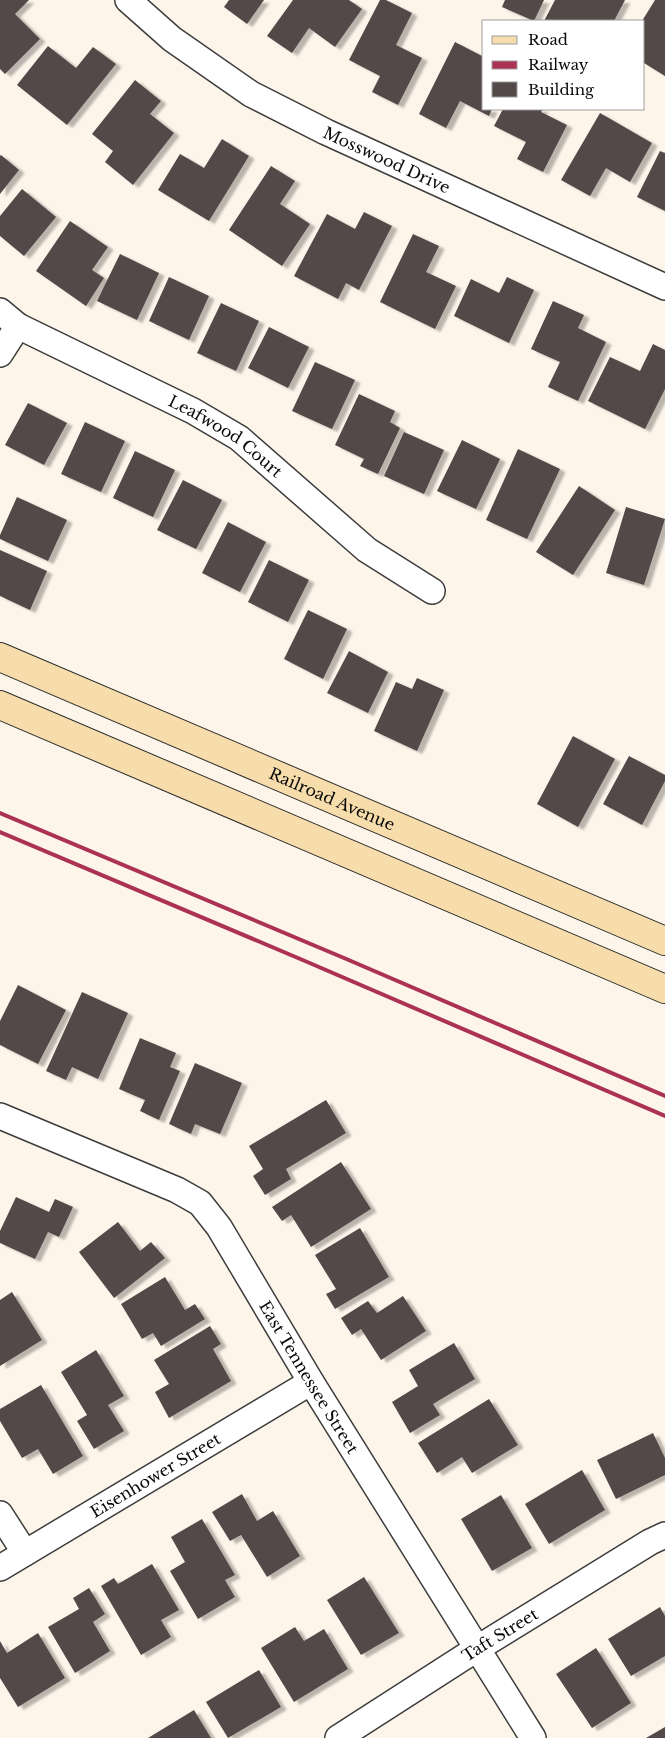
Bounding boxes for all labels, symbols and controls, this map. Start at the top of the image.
legend [482,20,645,110]
text: Road [528,30,568,49]
text: Railway [528,55,589,74]
text: Building [528,80,595,99]
street label: Mosswood Drive [320,122,453,197]
street label: Leafwood Court [165,391,287,481]
street label: Railroad Avenue [266,763,398,834]
street label: East Tennessee Street [255,1297,363,1457]
street label: Eisenhower Street [87,1428,224,1522]
street label: Taft Street [458,1604,541,1666]

